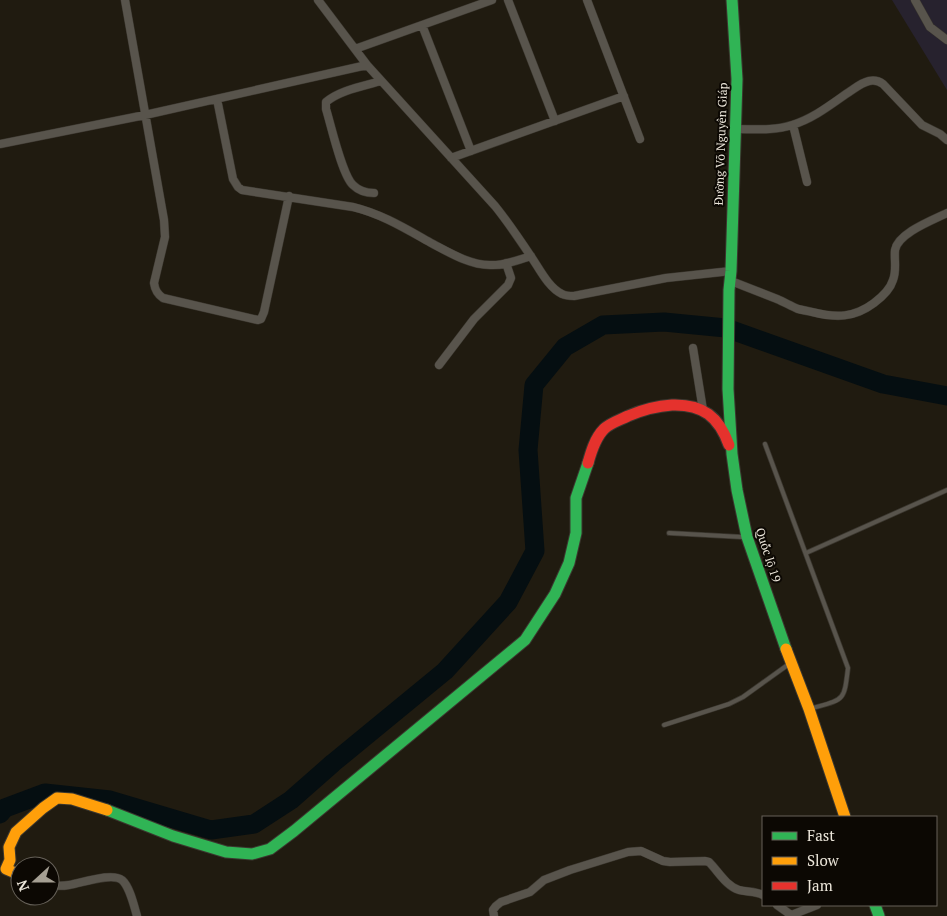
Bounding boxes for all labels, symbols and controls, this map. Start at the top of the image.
street label: Đường Võ Nguyên Giáp [711,82,730,206]
street label: Quốc lộ 19 [753,526,784,584]
legend [762,816,937,906]
text: Fast [807,825,835,845]
text: Slow [807,850,840,870]
north arrow [10,856,60,906]
text: Jam [807,875,833,895]
text: N [11,877,33,894]

